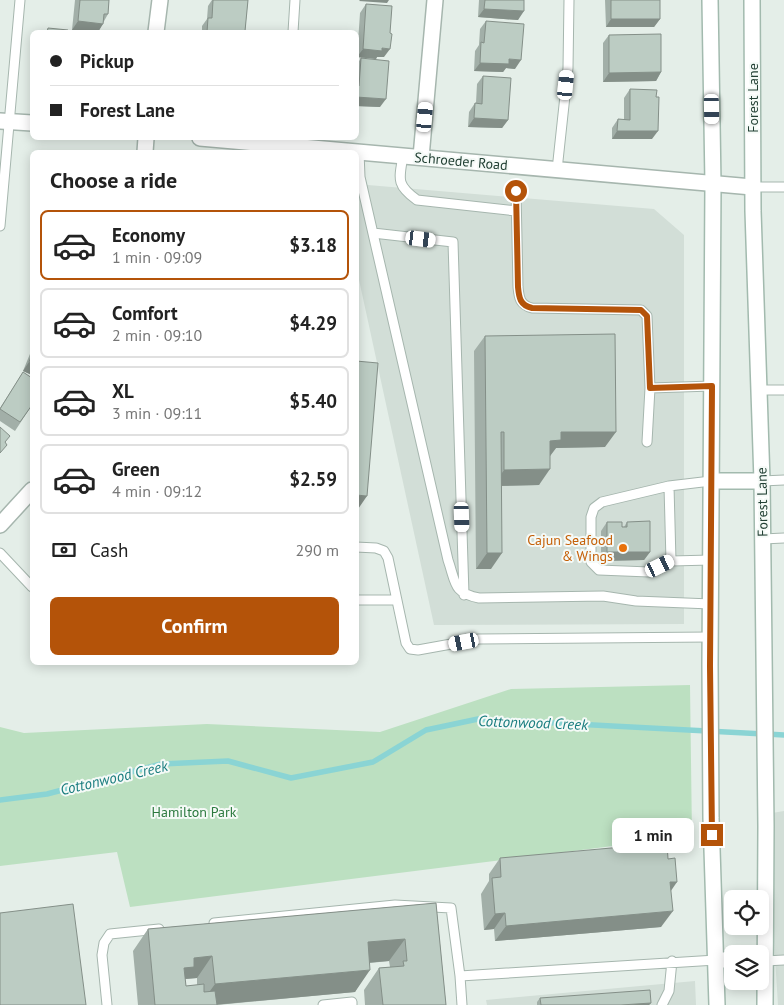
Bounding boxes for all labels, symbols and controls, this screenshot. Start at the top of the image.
text: Pickup [80,49,134,73]
street label: Forest Lane [744,63,762,133]
car [556,69,575,101]
car [704,94,719,124]
text: Forest Lane [80,98,175,122]
car [416,101,433,133]
street label: Schroeder Road [414,148,508,174]
text: Choose a ride [50,166,177,194]
route start [505,180,527,202]
icon: car [52,223,97,268]
text: Economy [112,223,185,247]
car [405,230,436,248]
text: $3.18 [289,233,337,257]
text: 1 min · 09:09 [112,247,202,267]
icon: car [52,301,97,346]
text: Comfort [112,301,178,325]
text: $4.29 [289,311,337,335]
text: 2 min · 09:10 [112,325,202,345]
icon: car [52,379,97,424]
text: XL [112,379,134,403]
text: $5.40 [289,389,337,413]
text: 3 min · 09:11 [112,403,202,423]
icon: car [52,457,97,502]
text: Green [112,457,160,481]
text: $2.59 [289,467,337,491]
street label: Forest Lane [752,467,772,537]
text: 4 min · 09:12 [112,481,202,501]
car [453,502,470,532]
place label: Cajun Seafood & Wings [527,531,613,565]
icon: cash [50,536,78,564]
text: Cash [90,538,128,562]
text: 290 m [296,540,339,560]
marker: Cajun Seafood & Wings [617,542,629,554]
car [643,553,676,579]
button: Confirm [50,597,339,655]
car [447,632,480,652]
water label: Cottonwood Creek [478,711,589,734]
water label: Cottonwood Creek [58,756,171,799]
park label: Hamilton Park [152,803,237,821]
callout: 1 min [612,818,694,852]
route end [701,824,723,846]
text: 1 min [633,825,673,845]
map controls [724,890,769,990]
button: locate [724,890,769,935]
button: layers [724,945,769,990]

